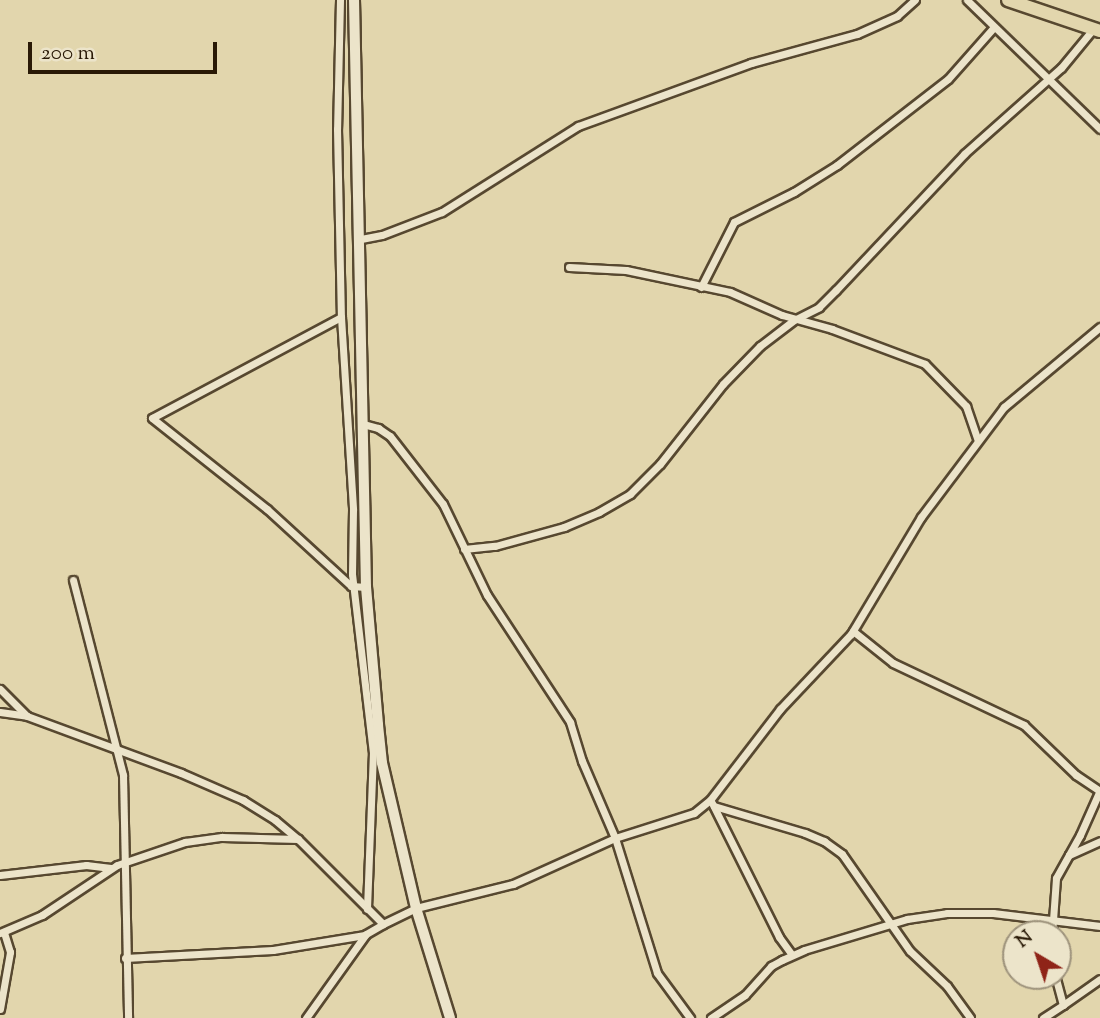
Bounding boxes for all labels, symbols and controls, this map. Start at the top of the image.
scale bar [32,28,220,72]
text: 200 m [41,39,95,69]
north arrow [1002,920,1072,990]
text: N [1010,925,1039,955]

